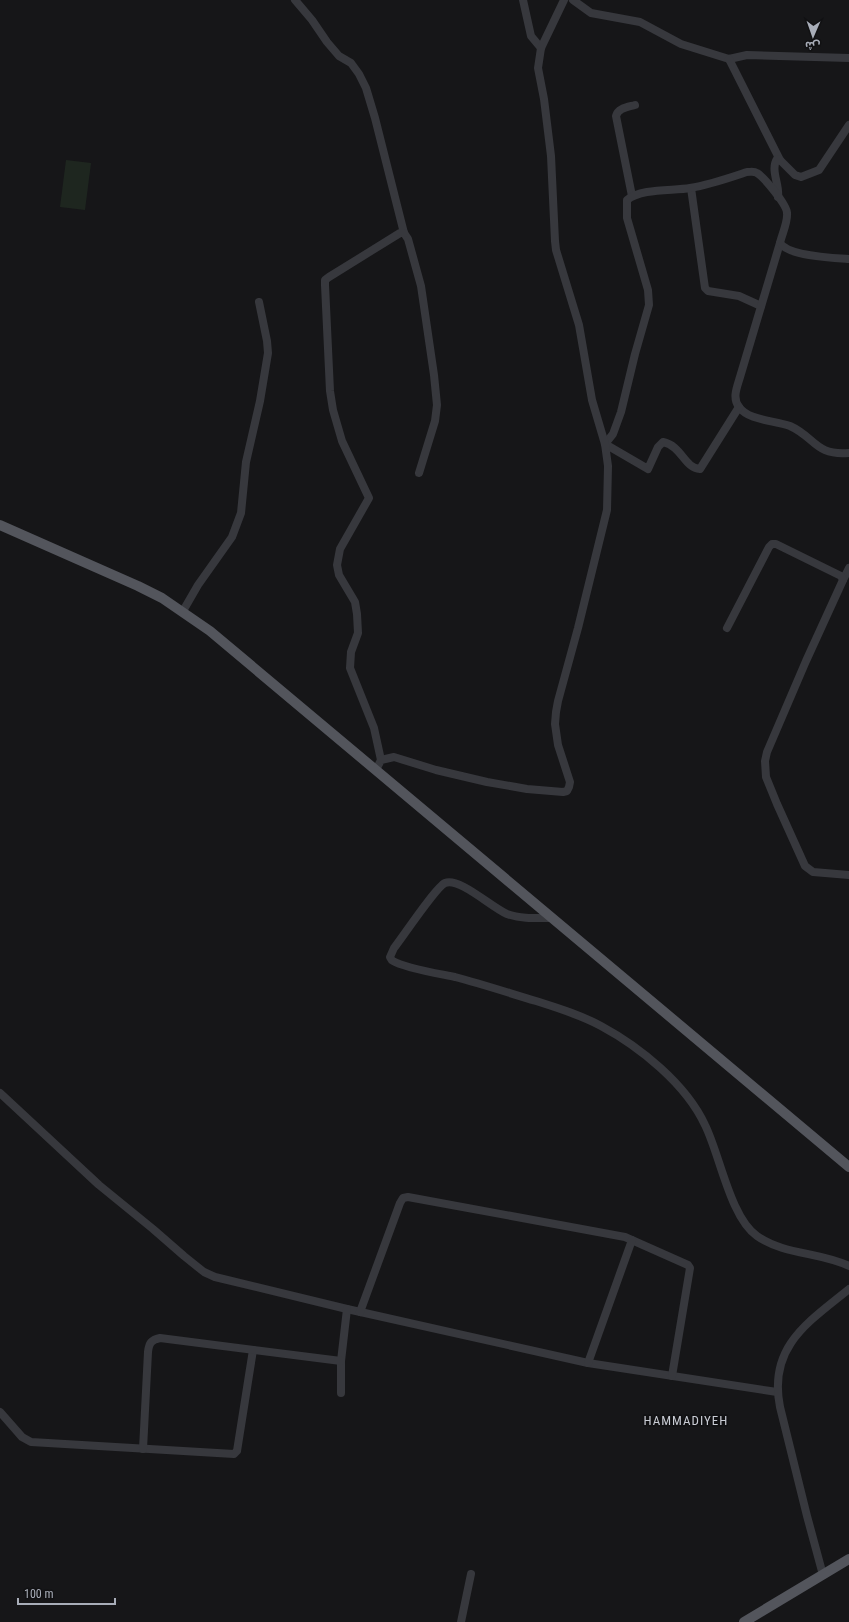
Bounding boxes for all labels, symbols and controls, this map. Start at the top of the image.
north arrow [793,16,833,56]
text: ش [805,39,820,52]
district label: HAMMADIYEH [644,1413,728,1428]
scale bar [18,1580,115,1606]
text: 100 m [24,1587,54,1601]

